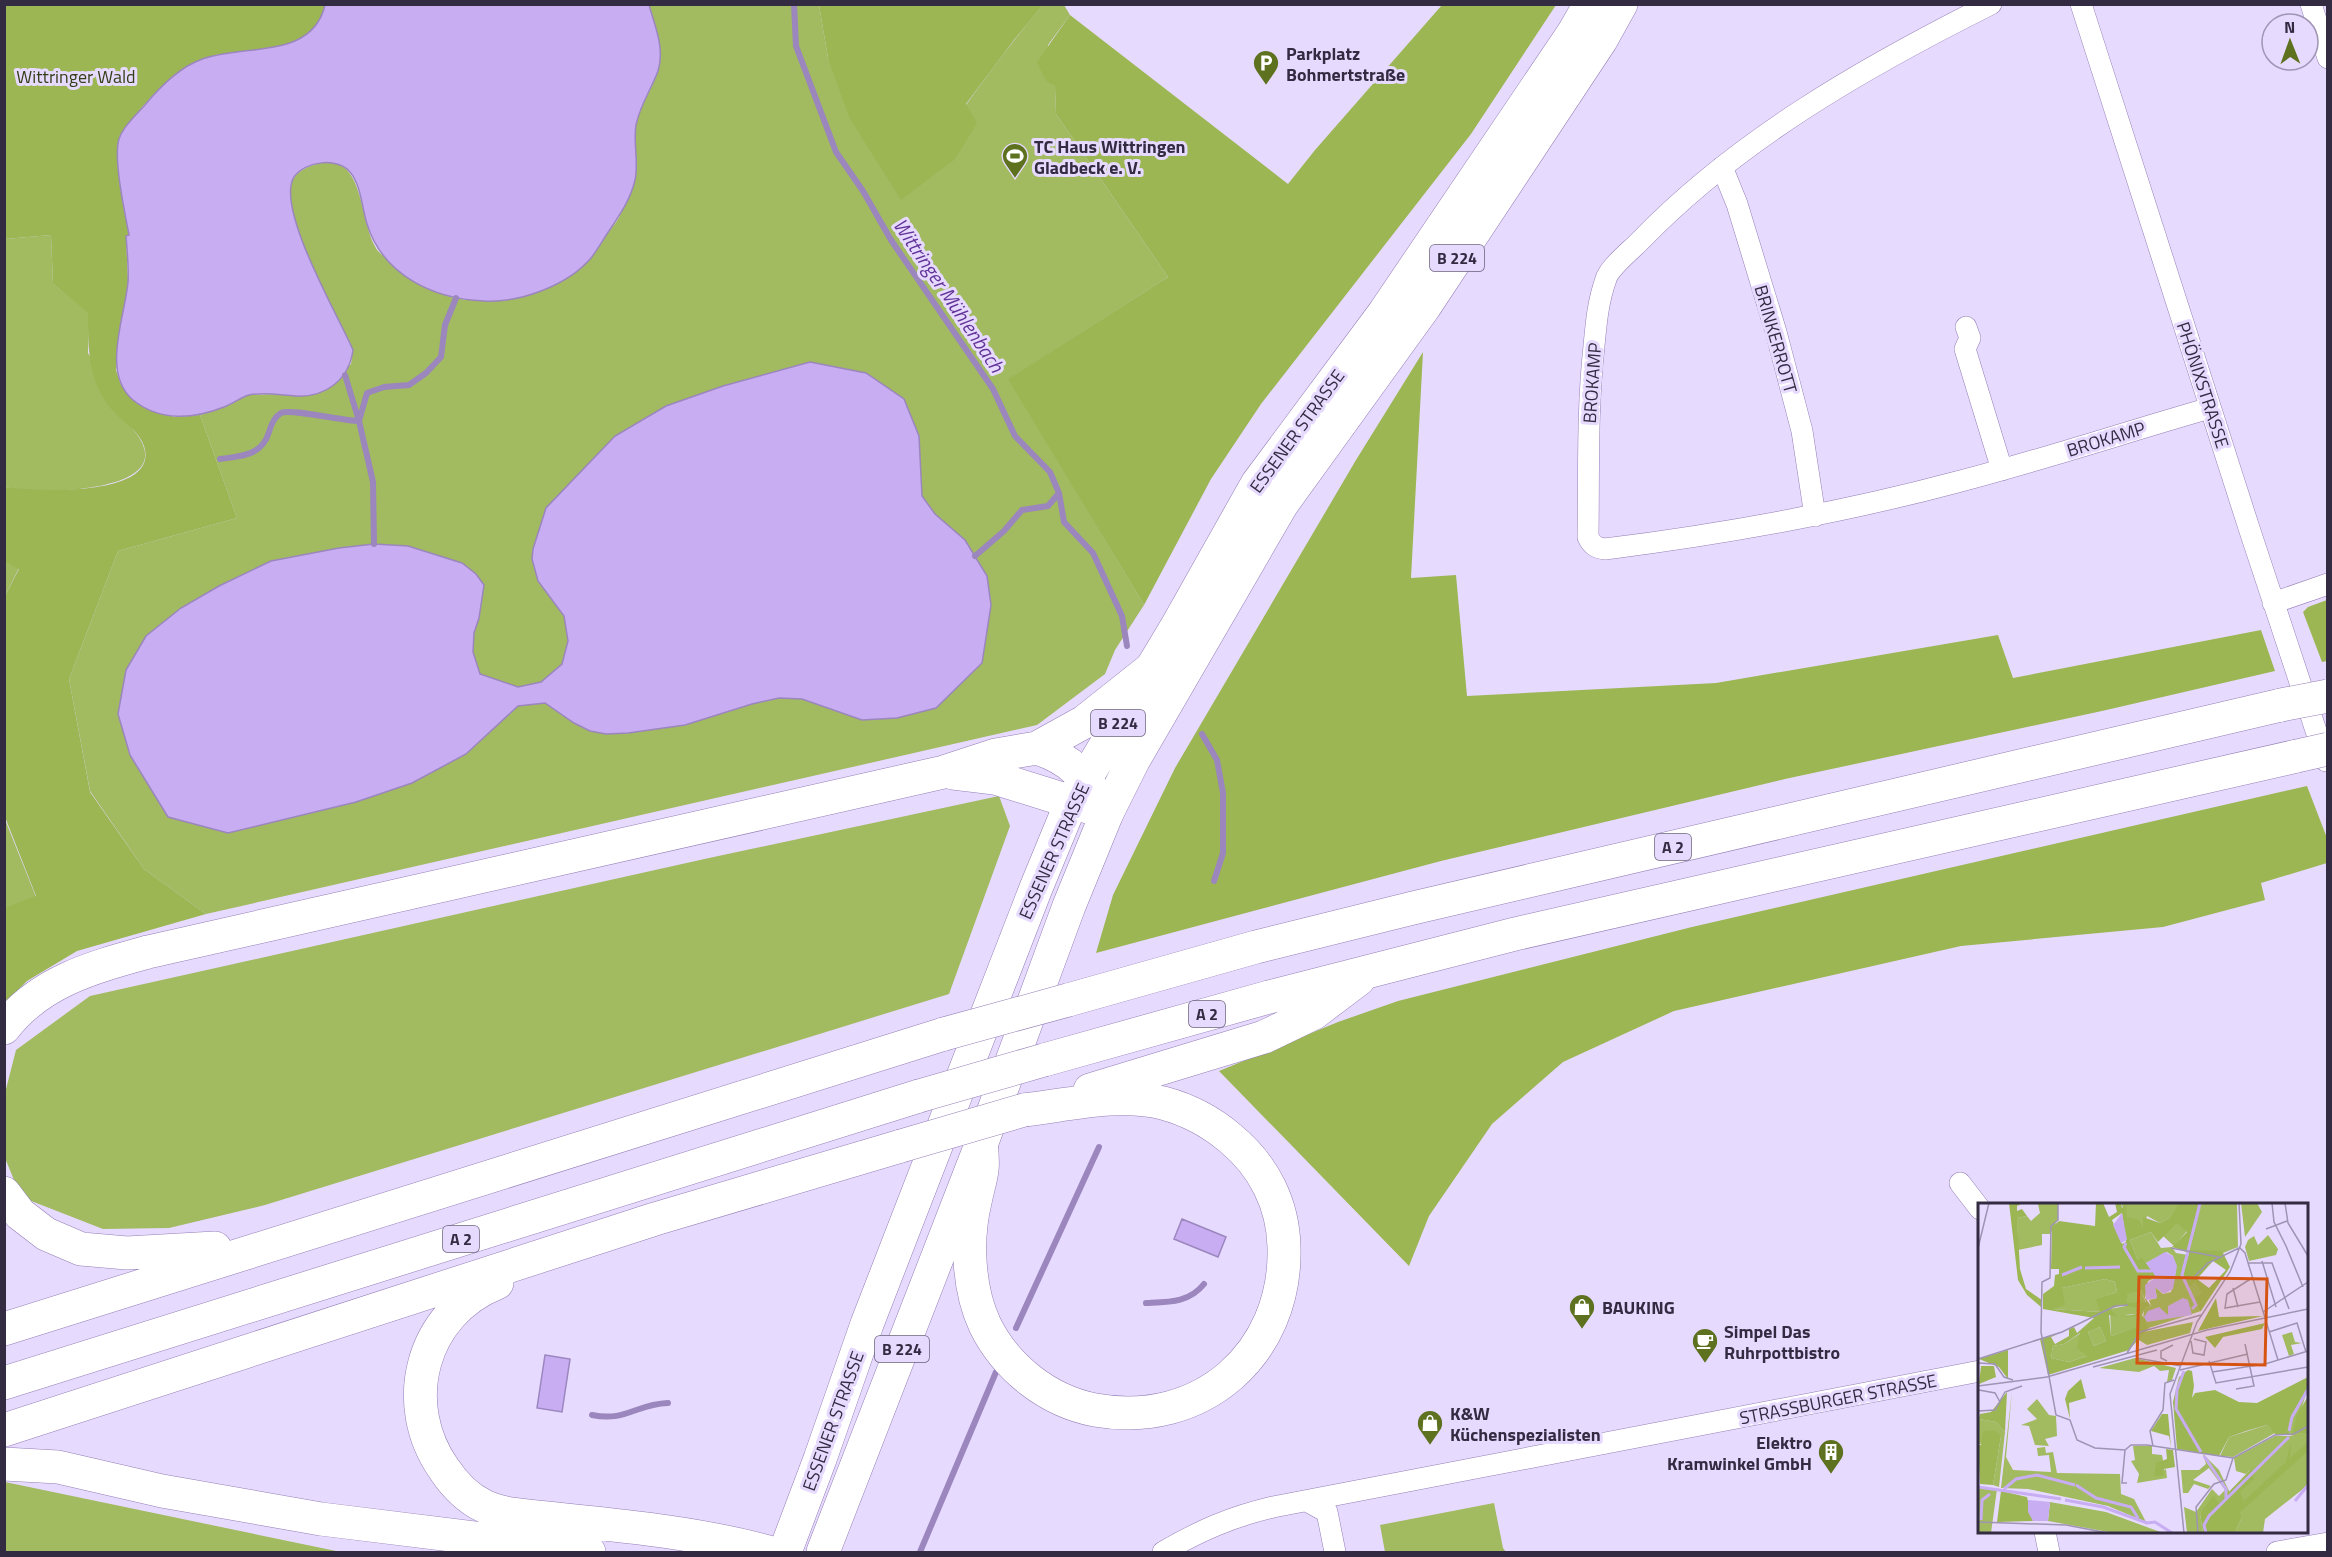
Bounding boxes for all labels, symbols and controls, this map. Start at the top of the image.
north arrow [2260,12,2320,72]
text: N [2284,15,2295,39]
place label: Parkplatz Bohmertstraße [1286,40,1405,88]
parking icon: Parkplatz Bohmertstraße [1251,48,1281,86]
park label: Wittringer Wald [16,63,136,90]
place label: TC Haus Wittringen Gladbeck e. V. [1034,133,1186,181]
sports icon: TC Haus Wittringen Gladbeck e. V. [1000,141,1030,179]
water label: Wittringer Mühlenbach [886,212,1013,379]
road number: B 224 [1430,245,1484,271]
street label: BRINKERROTT [1748,282,1805,397]
street label: PHÖNIXSTRASSE [2170,318,2236,452]
street label: BROKAMP [1576,341,1608,424]
street label: ESSENER STRASSE [1243,364,1351,498]
street label: BROKAMP [2063,414,2149,464]
road number: B 224 [1091,710,1145,736]
street label: ESSENER STRASSE [1012,778,1096,924]
road number: A 2 [1655,834,1691,860]
road number: A 2 [1189,1001,1225,1027]
inset map [1978,1203,2308,1533]
road number: A 2 [443,1226,479,1252]
shop icon: BAUKING [1567,1292,1597,1330]
place label: BAUKING [1602,1294,1675,1321]
place label: Simpel Das Ruhrpottbistro [1724,1318,1840,1366]
cafe icon: Simpel Das Ruhrpottbistro [1690,1326,1720,1364]
road number: B 224 [875,1336,929,1362]
street label: ESSENER STRASSE [795,1347,871,1495]
street label: STRASSBURGER STRASSE [1737,1367,1939,1431]
place label: K&W Küchenspezialisten [1450,1400,1601,1448]
shop icon: K&W Küchenspezialisten [1415,1408,1445,1446]
place label: Elektro Kramwinkel GmbH [1667,1429,1812,1477]
building icon: Elektro Kramwinkel GmbH [1816,1437,1846,1475]

